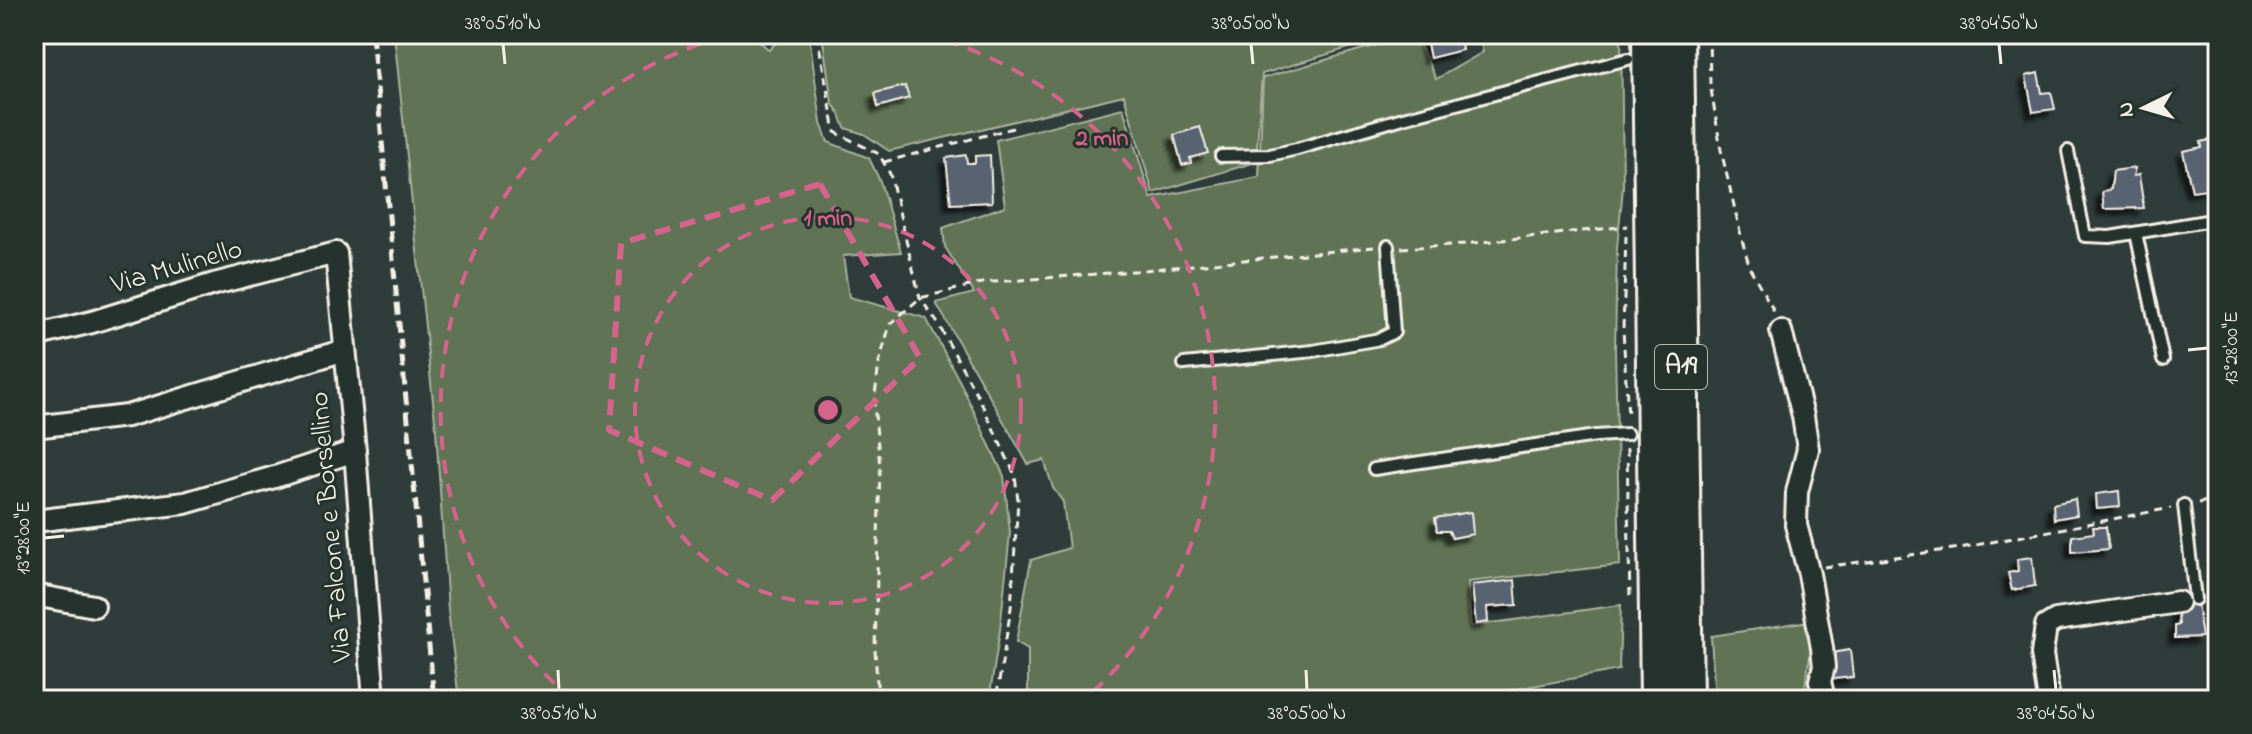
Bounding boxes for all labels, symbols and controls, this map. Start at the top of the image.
text: 38°05'10"N [465,10,541,39]
text: 38°05'00"N [1212,10,1290,39]
text: 38°04'50"N [1960,10,2038,39]
north arrow [2104,68,2184,148]
text: N [2110,101,2144,118]
text: 2 min [1075,122,1129,157]
text: 1 min [804,202,852,237]
street label: Via Mulinello [106,230,247,307]
text: 13°28'00"E [2218,311,2247,385]
road number: A19 [1655,345,1707,389]
street label: Via Falcone e Borsellino [300,390,364,665]
centre of rings [814,396,842,424]
text: 13°28'00"E [10,501,39,575]
text: 38°05'10"N [521,700,597,729]
text: 38°05'00"N [1268,700,1346,729]
text: 38°04'50"N [2017,700,2095,729]

